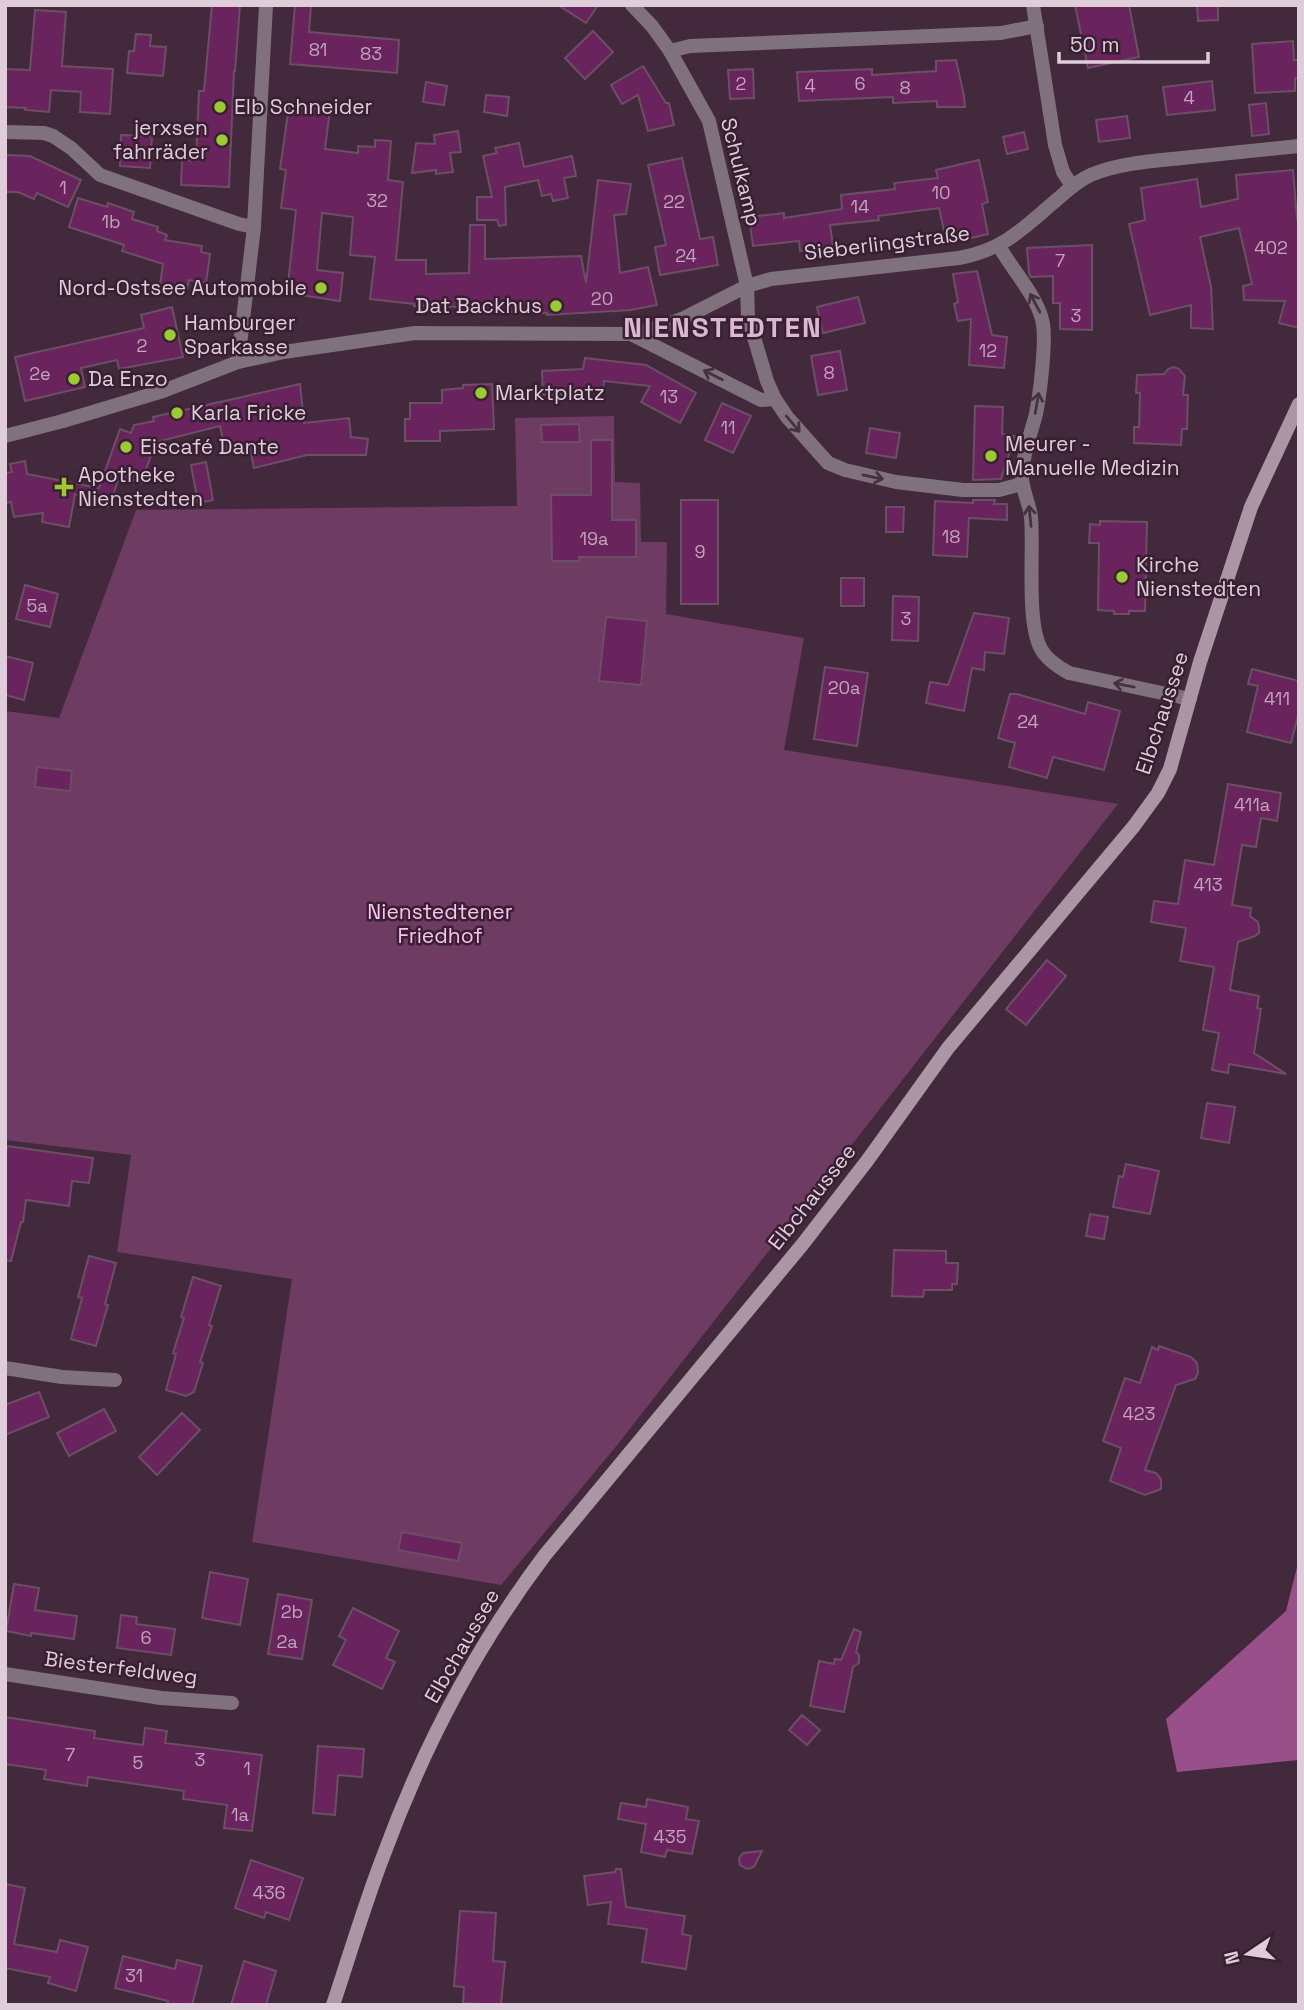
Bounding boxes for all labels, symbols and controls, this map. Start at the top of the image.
scale bar [1059,21,1208,65]
text: 50 m [1070,31,1120,58]
house number: 81 [309,38,327,61]
house number: 83 [360,42,382,65]
house number: 2 [736,72,746,95]
house number: 6 [854,72,866,95]
house number: 4 [804,74,816,97]
house number: 8 [899,76,911,99]
house number: 4 [1183,86,1195,109]
place label: Elb Schneider [234,93,373,120]
marker: Elb Schneider [212,99,228,115]
place label: jerxsen fahrräder [113,114,208,165]
street label: Schulkamp [715,115,768,229]
marker: jerxsen fahrräder [214,132,230,148]
house number: 1 [59,176,67,199]
house number: 10 [931,181,951,204]
house number: 32 [366,189,388,212]
house number: 22 [663,190,685,213]
house number: 14 [851,195,869,218]
house number: 1b [101,210,121,233]
street label: Sieberlingstraße [803,219,971,266]
house number: 402 [1254,236,1288,259]
house number: 24 [675,244,697,267]
house number: 7 [1055,249,1065,272]
place label: Nord-Ostsee Automobile [58,274,307,301]
marker: Nord-Ostsee Automobile [313,280,329,296]
house number: 20 [591,287,613,310]
place label: Dat Backhus [415,292,542,319]
one-way arrow [1027,293,1041,314]
marker: Dat Backhus [548,298,564,314]
house number: 3 [1071,304,1081,327]
place label: Hamburger Sparkasse [184,309,296,360]
district label: NIENSTEDTEN [623,309,823,345]
marker: Hamburger Sparkasse [162,327,178,343]
house number: 2 [137,334,147,357]
house number: 12 [979,339,997,362]
house number: 8 [823,361,835,384]
house number: 2e [29,362,51,385]
place label: Da Enzo [88,365,168,392]
one-way arrow [703,368,723,382]
marker: Da Enzo [66,371,82,387]
place label: Marktplatz [495,379,605,406]
marker: Marktplatz [473,385,489,401]
house number: 13 [660,385,678,408]
one-way arrow [1031,392,1044,415]
place label: Karla Fricke [191,399,307,426]
marker: Karla Fricke [169,405,185,421]
one-way arrow [785,414,801,432]
house number: 11 [720,416,736,439]
place label: Meurer - Manuelle Medizin [1005,430,1180,481]
place label: Eiscafé Dante [140,433,279,460]
marker: Eiscafé Dante [118,439,134,455]
marker: Meurer - Manuelle Medizin [983,448,999,464]
place label: Apotheke Nienstedten [78,461,203,512]
one-way arrow [861,471,884,485]
marker: Apotheke Nienstedten [56,479,72,495]
one-way arrow [1023,505,1036,528]
house number: 18 [942,525,960,548]
house number: 19a [580,527,608,550]
house number: 9 [694,540,706,563]
place label: Kirche Nienstedten [1136,551,1261,602]
marker: Kirche Nienstedten [1114,569,1130,585]
house number: 5a [26,594,48,617]
house number: 3 [901,607,911,630]
street label: Elbchaussee [1129,648,1194,778]
house number: 20a [828,676,860,699]
one-way arrow [1113,678,1135,692]
house number: 411 [1264,687,1290,710]
house number: 24 [1017,710,1039,733]
house number: 411a [1234,793,1270,816]
house number: 413 [1193,873,1223,896]
park label: Nienstedtener Friedhof [367,898,513,949]
street label: Elbchaussee [762,1138,862,1255]
house number: 423 [1123,1402,1155,1425]
street label: Elbchaussee [418,1584,505,1708]
house number: 2b [281,1600,303,1623]
house number: 6 [140,1626,152,1649]
house number: 2a [276,1630,298,1653]
street label: Biesterfeldweg [43,1645,199,1690]
house number: 7 [65,1743,75,1766]
house number: 3 [195,1748,205,1771]
house number: 5 [133,1751,143,1774]
house number: 1 [243,1757,251,1780]
house number: 1a [231,1803,249,1826]
house number: 435 [654,1825,686,1848]
house number: 436 [252,1881,286,1904]
north arrow [1213,1919,1283,1989]
text: N [1218,1949,1246,1967]
house number: 31 [125,1964,143,1987]

